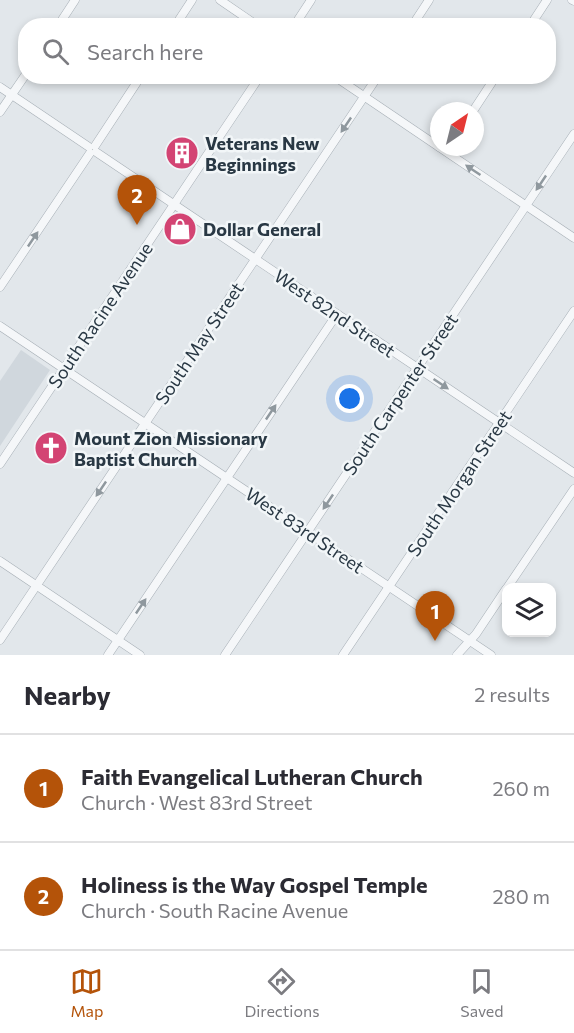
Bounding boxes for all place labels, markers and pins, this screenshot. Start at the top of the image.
place label: Veterans New Beginnings [205,132,320,175]
building icon: Veterans New Beginnings [164,135,200,171]
pin: 2 [118,176,156,225]
shop icon: Dollar General [162,211,198,247]
place label: Dollar General [203,218,321,240]
place label: Mount Zion Missionary Baptist Church [74,427,268,470]
church icon: Mount Zion Missionary Baptist Church [33,430,69,466]
pin: 1 [416,592,454,641]

